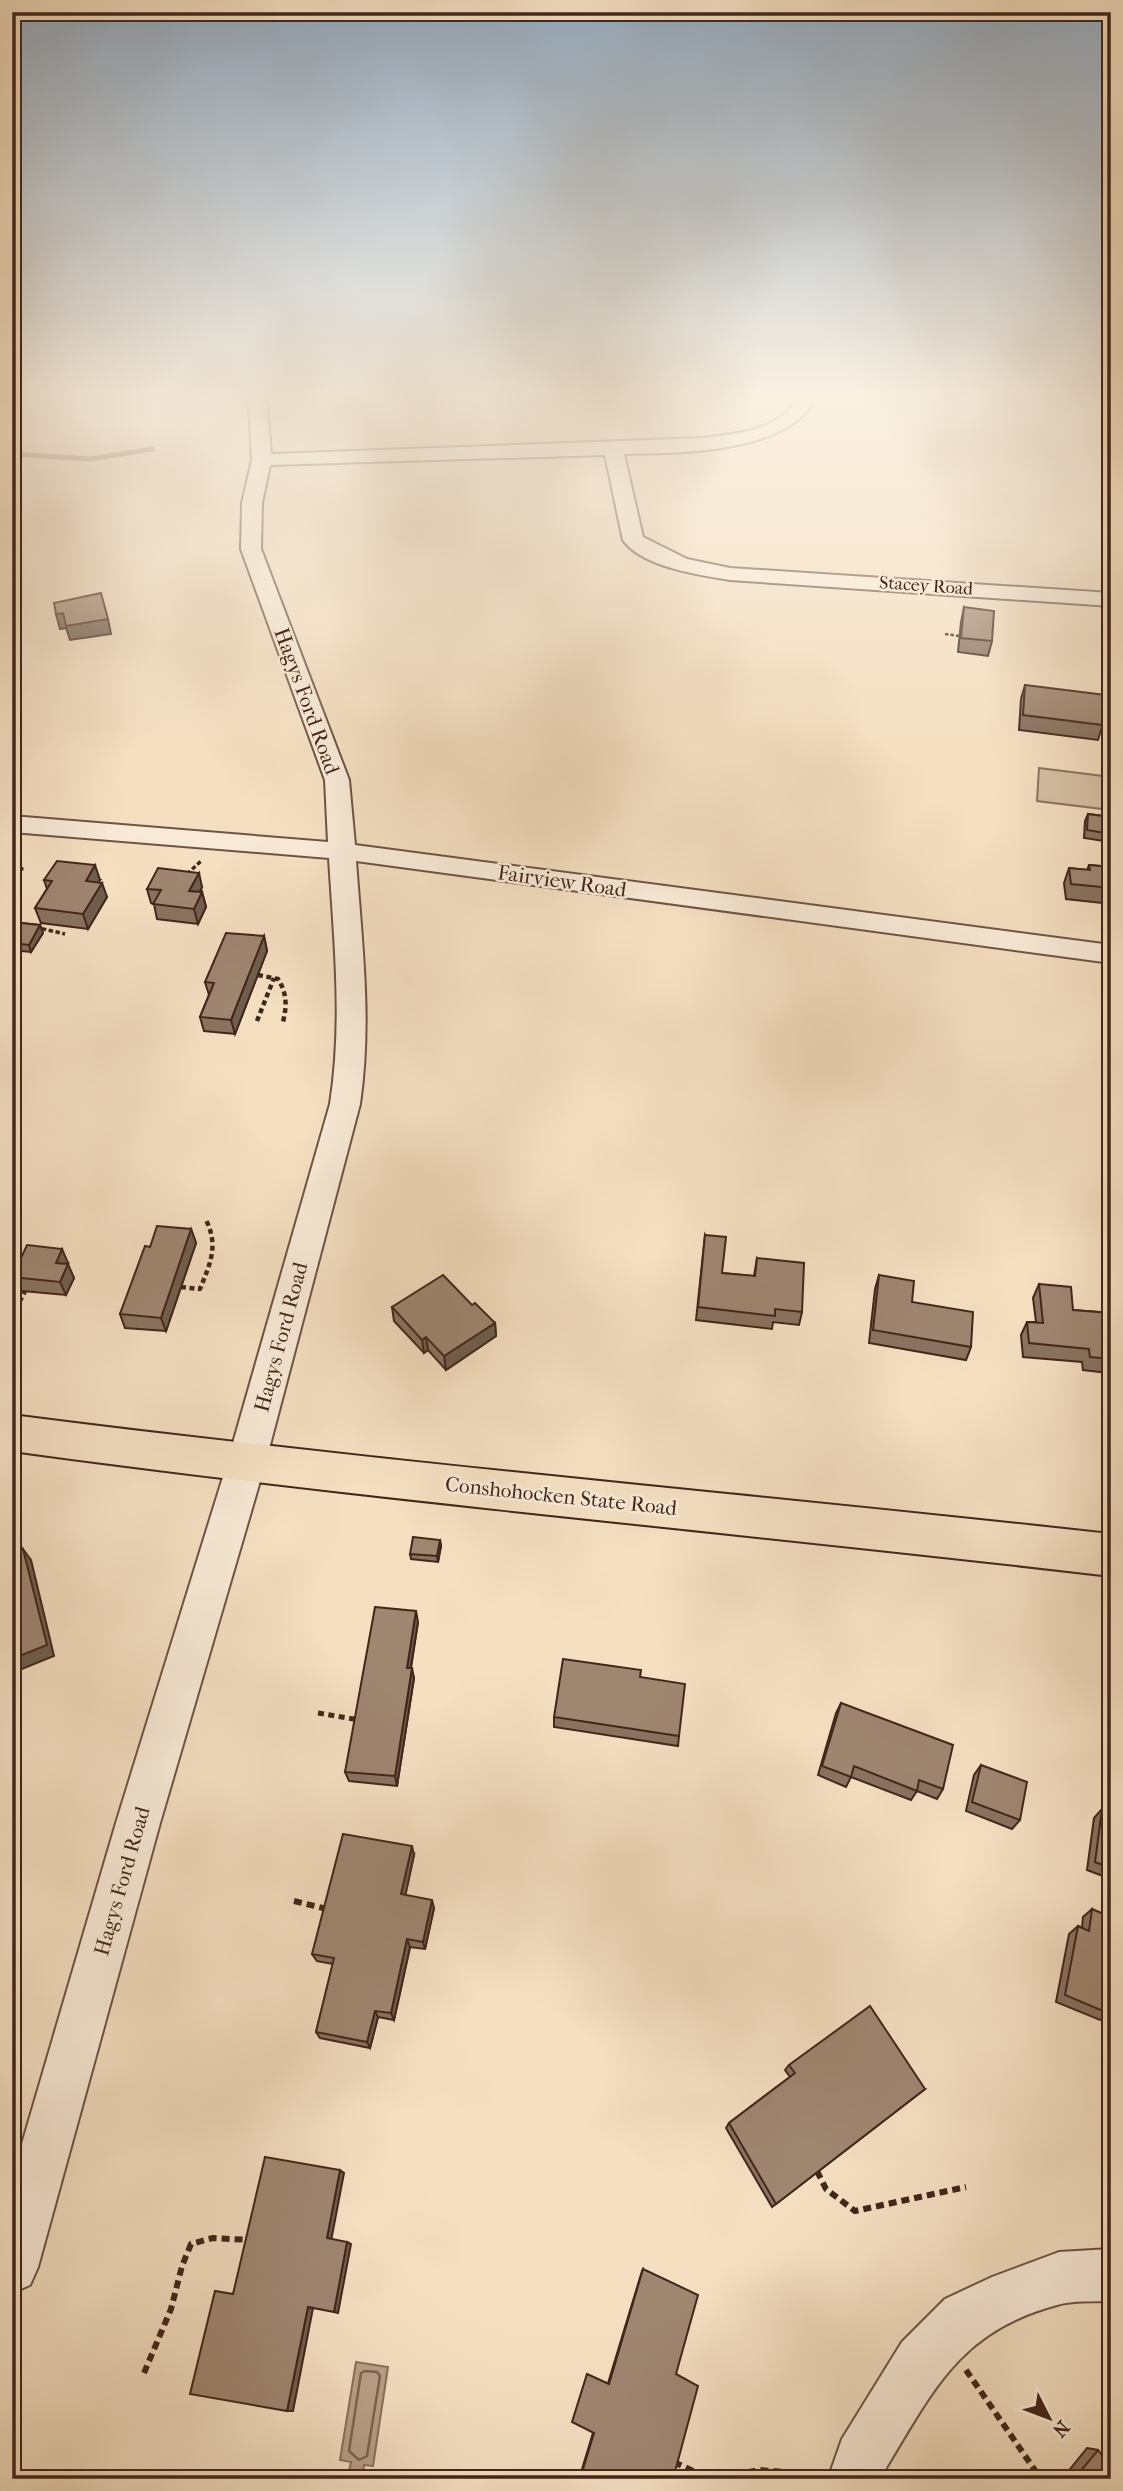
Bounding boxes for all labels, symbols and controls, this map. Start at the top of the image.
street label: Stacey Road [878,572,974,600]
street label: Hagys Ford Road [269,625,345,778]
street label: Fairview Road [496,860,628,902]
street label: Hagys Ford Road [249,1259,313,1415]
street label: Conshohocken State Road [444,1472,679,1520]
street label: Hagys Ford Road [89,1803,155,1958]
north arrow [1014,2382,1084,2452]
text: N [1048,2416,1074,2442]

